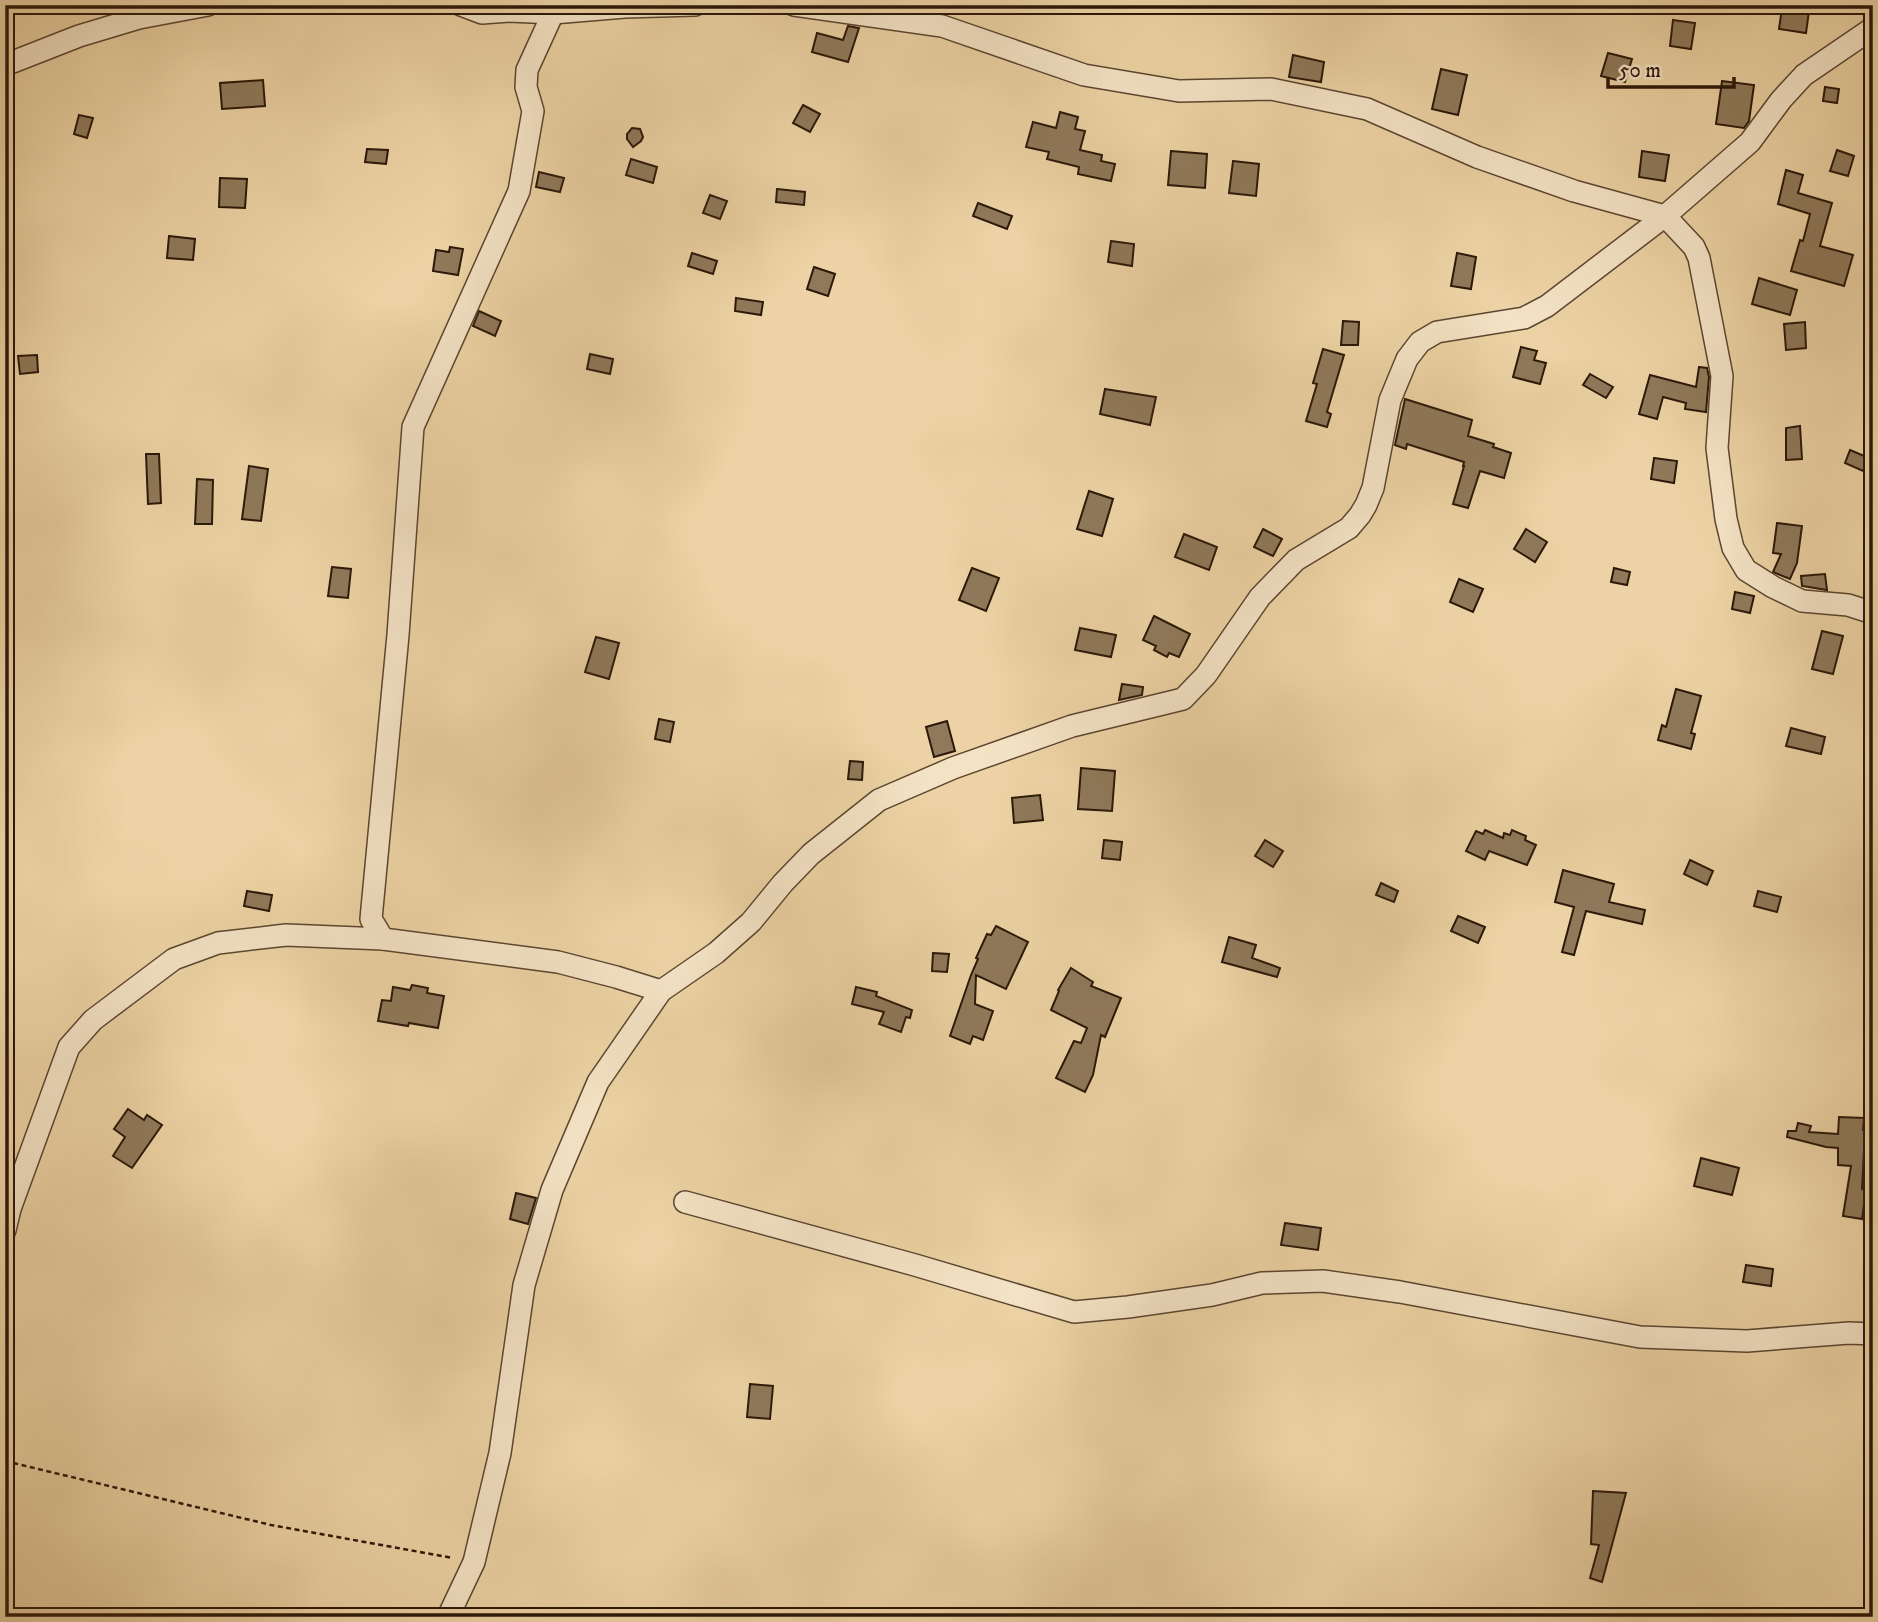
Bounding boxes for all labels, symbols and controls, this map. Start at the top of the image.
scale bar [1608,46,1734,90]
text: 50 m [1619,58,1661,84]

